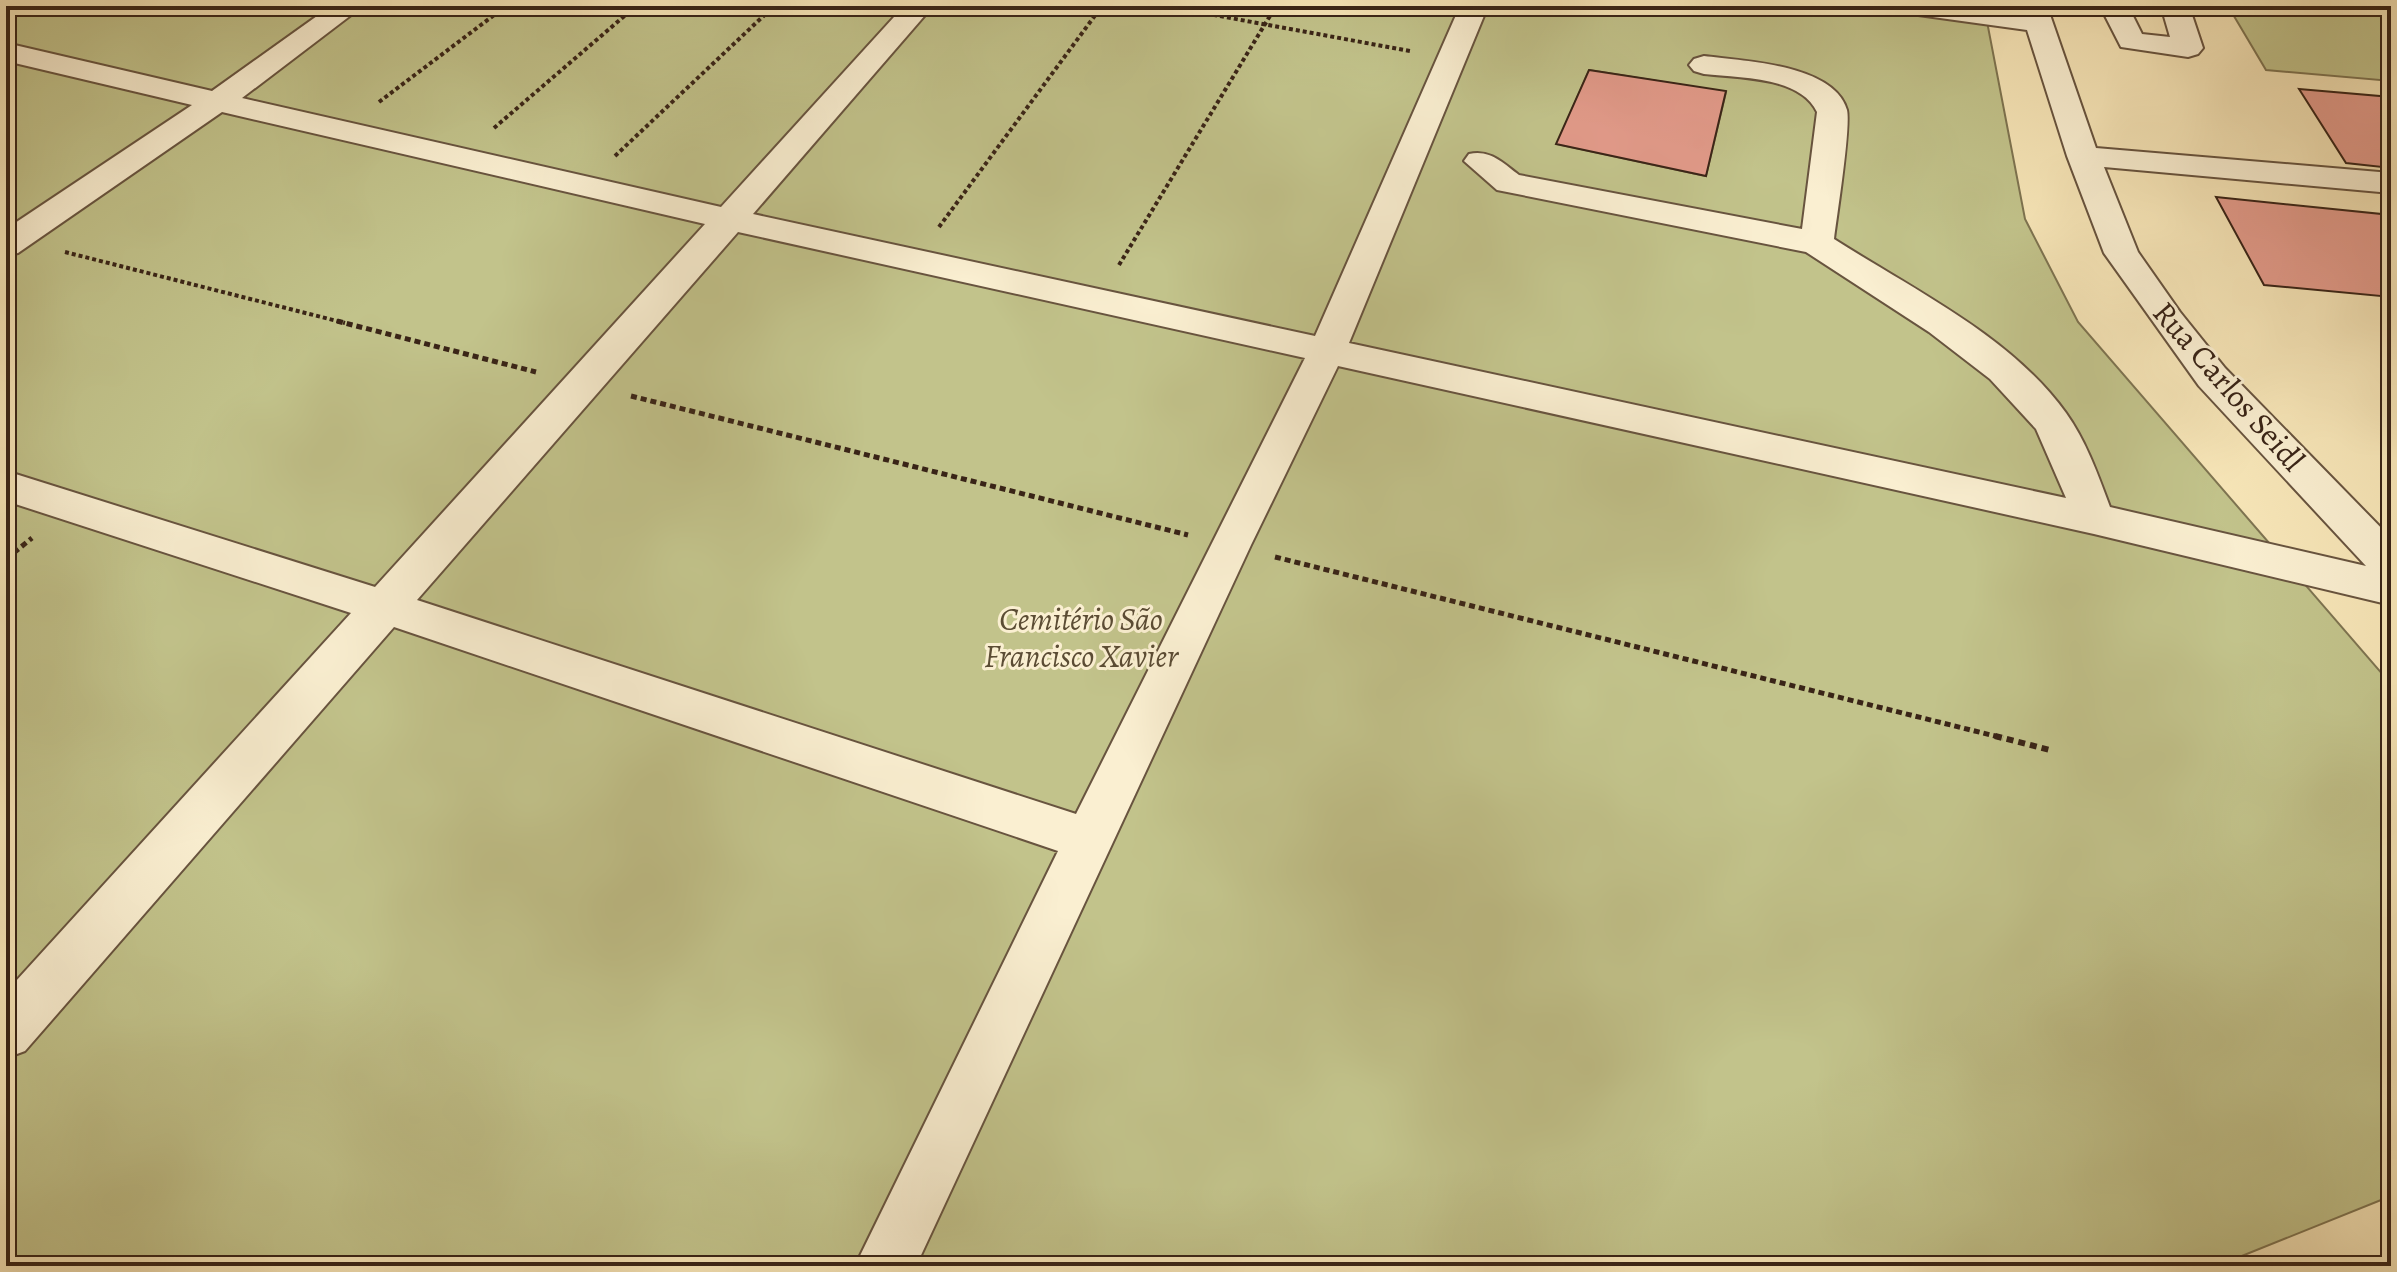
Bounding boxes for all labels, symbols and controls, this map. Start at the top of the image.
street label: Rua Carlos Seidl [2143,292,2315,481]
park label: Cemitério São Francisco Xavier [984,597,1179,678]

